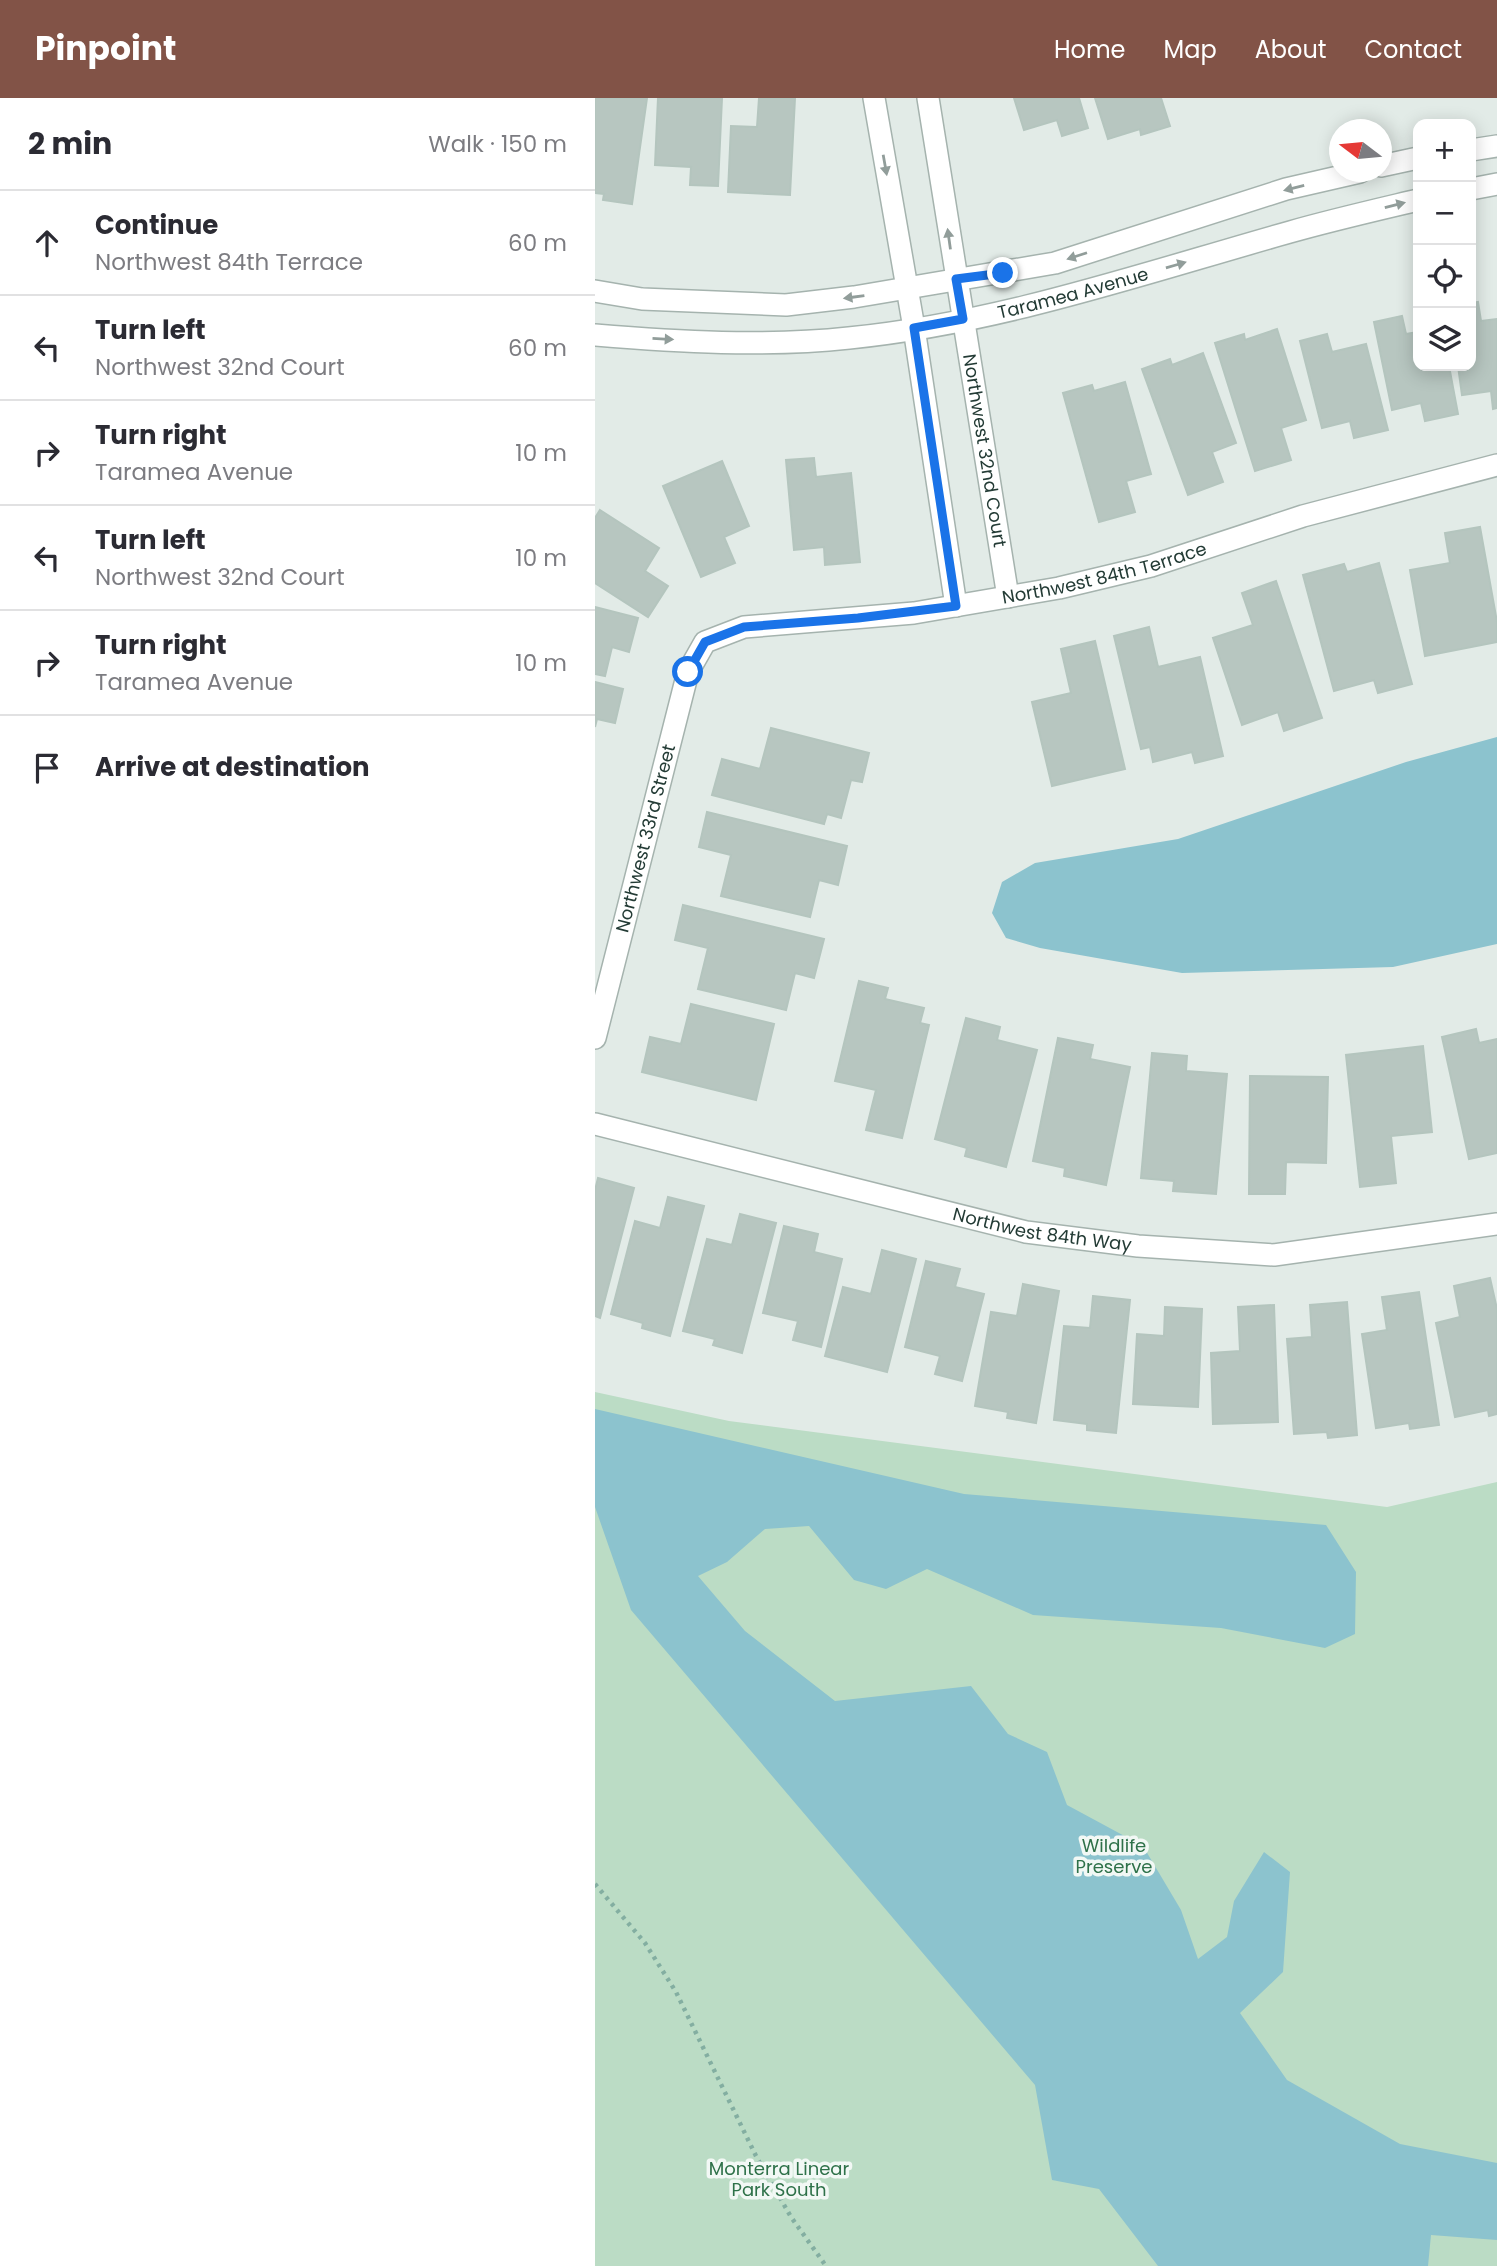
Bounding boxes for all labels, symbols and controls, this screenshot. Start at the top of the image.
text: Pinpoint [35,25,176,72]
text: Home [1054,33,1126,66]
text: Map [1164,33,1217,66]
text: About [1255,33,1326,66]
text: Contact [1364,33,1462,66]
north arrow [1329,119,1392,182]
map controls [1413,119,1476,371]
button: + [1413,119,1476,182]
text: 2 min [28,122,112,165]
text: Walk · 150 m [428,128,567,160]
one-way arrow [880,154,891,176]
button: − [1413,182,1476,245]
one-way arrow [1283,183,1305,194]
one-way arrow [1384,199,1406,210]
text: Continue [95,207,218,243]
icon: ahead [28,224,66,262]
text: 60 m [508,227,567,259]
one-way arrow [943,228,954,250]
button: locate [1413,245,1476,308]
text: Northwest 84th Terrace [95,246,363,278]
one-way arrow [1066,251,1087,262]
route end [987,257,1018,288]
one-way arrow [1166,260,1187,270]
street label: Taramea Avenue [995,261,1151,325]
one-way arrow [842,292,864,303]
button: layers [1413,308,1476,371]
text: Turn left [95,312,206,348]
icon: left [28,329,66,367]
text: 60 m [508,332,567,364]
one-way arrow [652,334,674,345]
text: Northwest 32nd Court [95,351,345,383]
street label: Northwest 32nd Court [957,352,1013,549]
text: Turn right [95,417,227,453]
icon: right [28,434,66,472]
text: 10 m [515,437,567,469]
text: Taramea Avenue [95,456,293,488]
text: Turn left [95,522,206,558]
street label: Northwest 84th Terrace [1000,536,1210,610]
icon: left [28,539,66,577]
text: 10 m [515,542,567,574]
text: Northwest 32nd Court [95,561,345,593]
text: Turn right [95,627,227,663]
icon: right [28,644,66,682]
text: 10 m [515,647,567,679]
route start [672,656,703,687]
text: Taramea Avenue [95,666,293,698]
street label: Northwest 33rd Street [609,741,681,935]
icon: arrive [28,749,66,787]
text: Arrive at destination [95,749,370,785]
street label: Northwest 84th Way [950,1201,1133,1257]
park label: Wildlife Preserve [1076,1833,1152,1879]
park label: Monterra Linear Park South [709,2156,849,2202]

